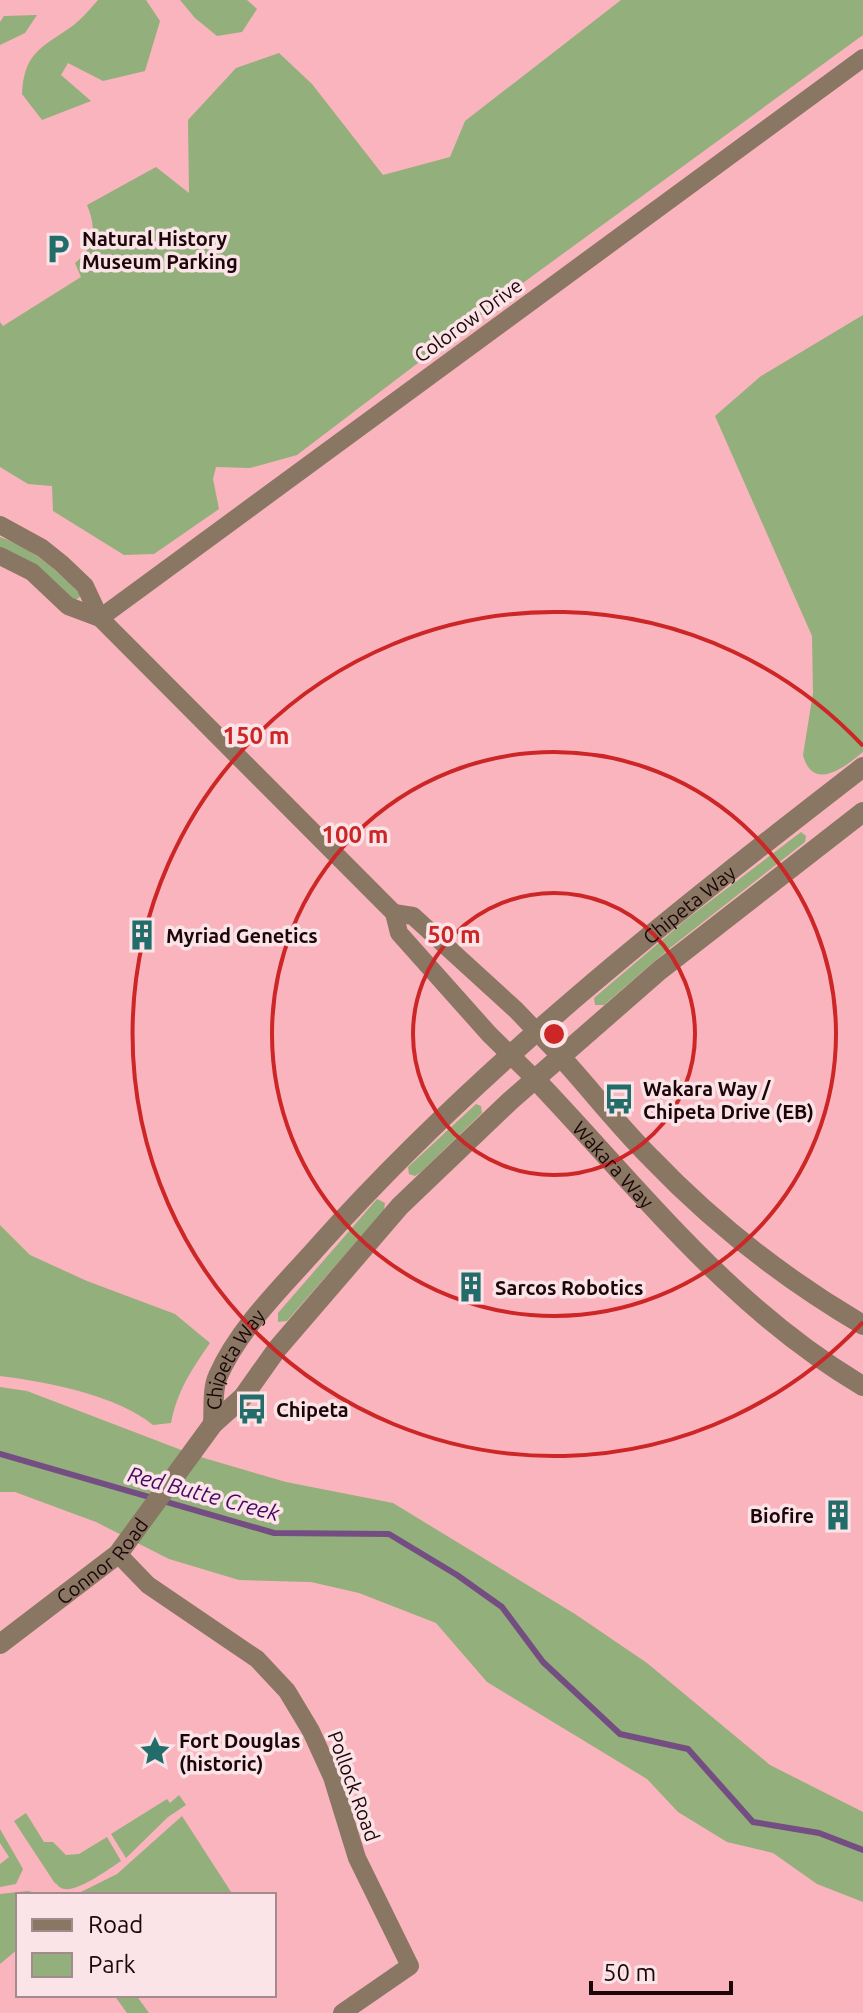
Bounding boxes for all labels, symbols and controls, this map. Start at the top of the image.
place label: Natural History Museum Parking [82,227,238,273]
parking icon: Natural History Museum Parking [41,232,75,266]
street label: Colorow Drive [410,273,526,367]
text: 150 m [223,722,289,749]
text: 100 m [322,821,388,848]
street label: Chipeta Way [638,860,740,948]
building icon: Myriad Genetics [125,918,159,952]
text: 50 m [427,921,481,948]
place label: Myriad Genetics [166,924,318,947]
centre of rings [540,1020,568,1048]
place label: Wakara Way / Chipeta Drive (EB) [643,1077,814,1123]
bus stop icon: Wakara Way / Chipeta Drive (EB) [602,1082,636,1116]
street label: Wakara Way [568,1116,659,1213]
building icon: Sarcos Robotics [454,1270,488,1304]
place label: Sarcos Robotics [495,1276,643,1299]
street label: Chipeta Way [202,1304,269,1410]
bus stop icon: Chipeta [235,1392,269,1426]
place label: Chipeta [276,1398,349,1421]
water label: Red Butte Creek [125,1461,283,1525]
building icon: Biofire [821,1498,855,1532]
place label: Biofire [750,1504,814,1527]
street label: Connor Road [52,1513,152,1609]
street label: Pollock Road [323,1728,385,1844]
place label: Fort Douglas (historic) [179,1729,300,1775]
place icon: Fort Douglas (historic) [138,1734,172,1768]
legend [16,1893,276,1997]
text: Road [88,1911,143,1938]
scale bar [591,1945,731,1995]
text: Park [88,1951,136,1978]
text: 50 m [603,1959,656,1986]

